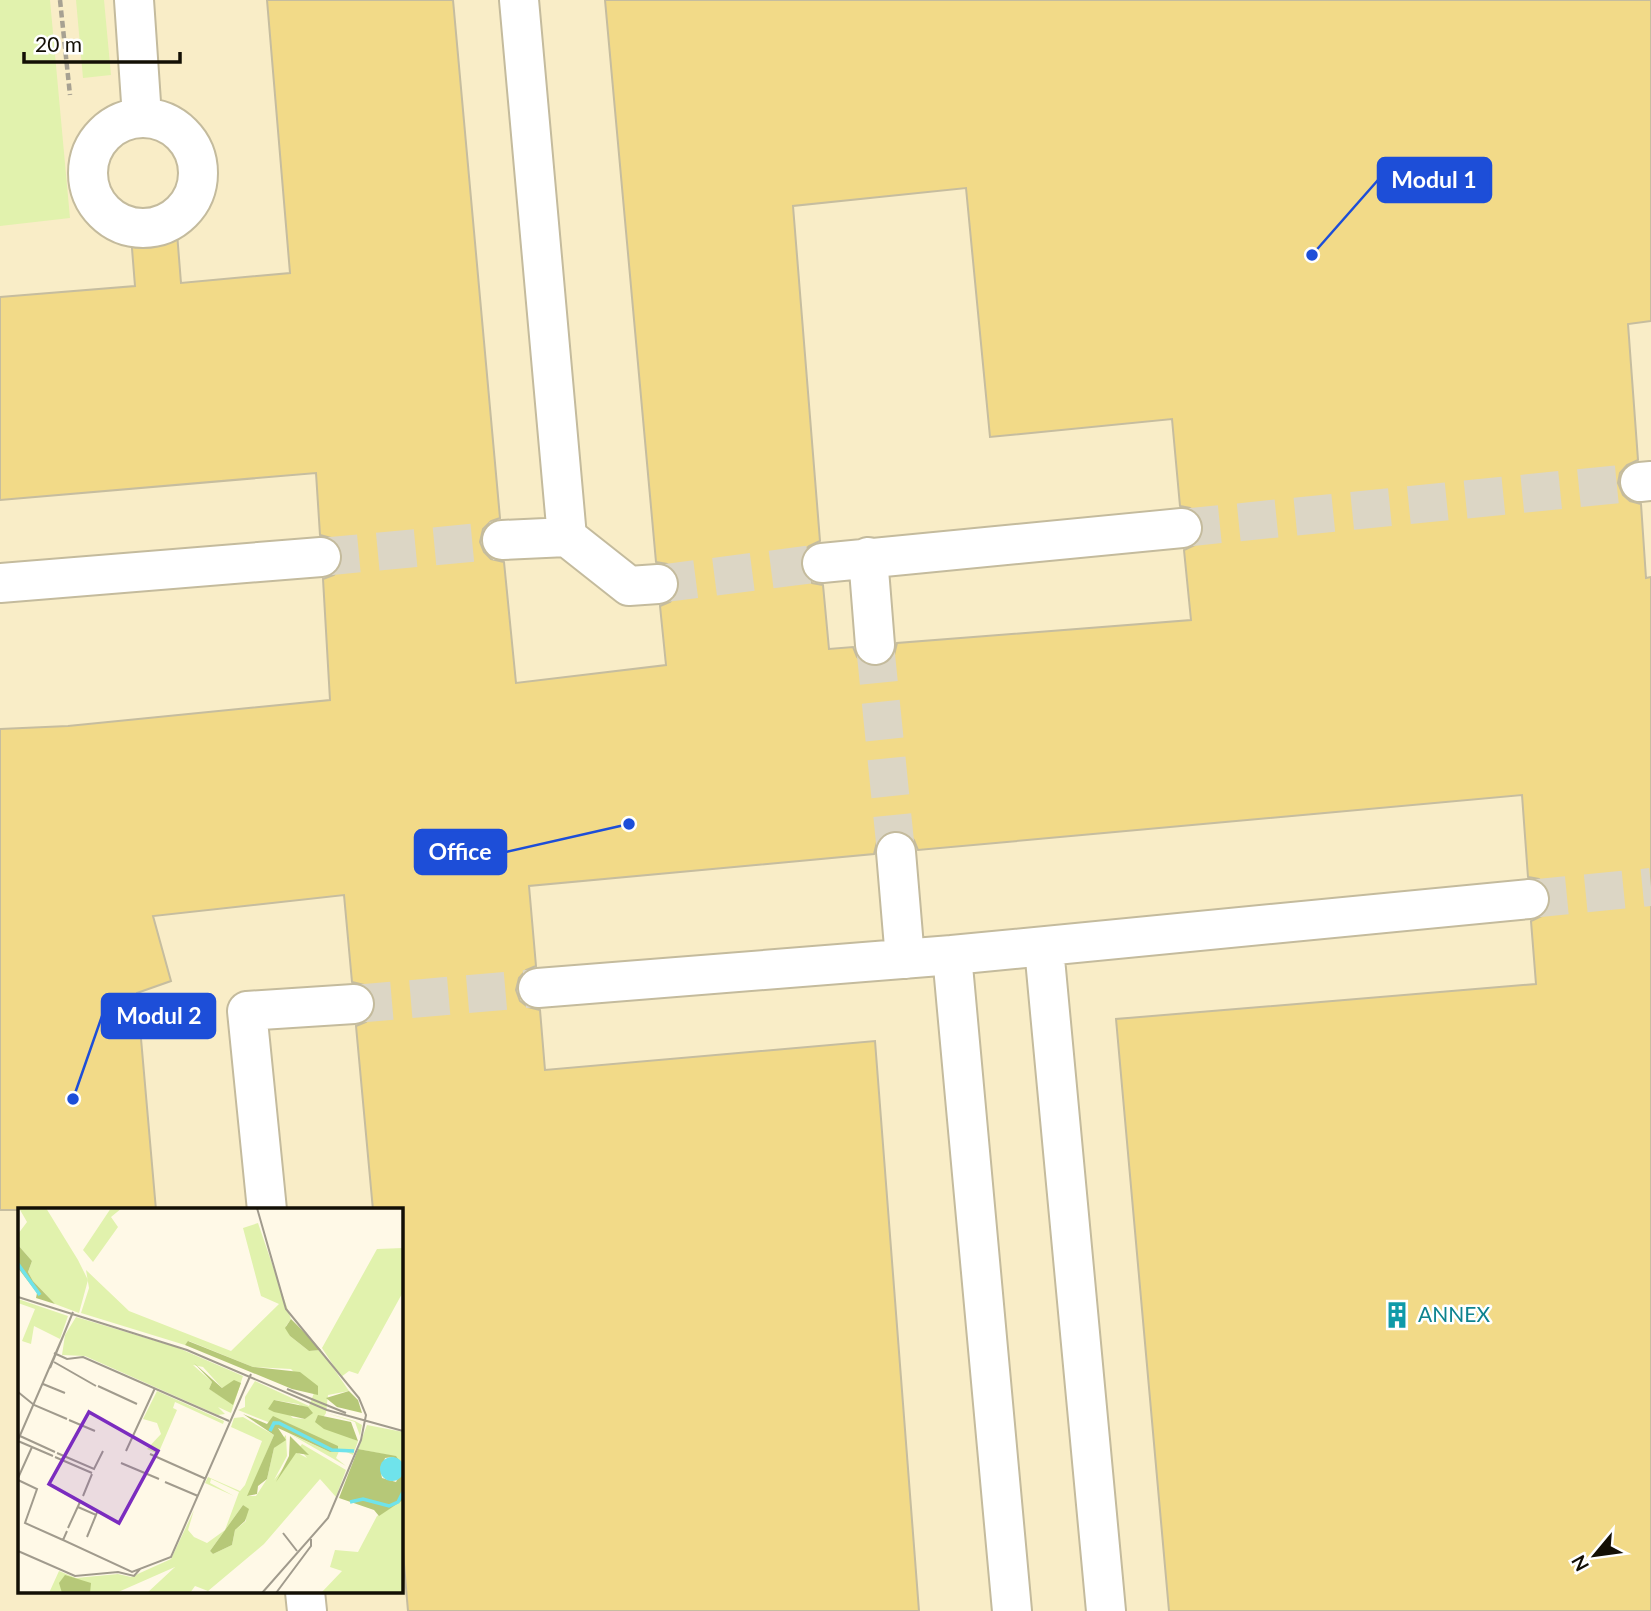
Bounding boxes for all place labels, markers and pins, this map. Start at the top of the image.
callout: Modul 1 [1378,158,1491,202]
callout: Office [415,830,506,874]
callout: Modul 2 [102,994,215,1038]
building icon: ANNEX [1382,1300,1412,1330]
place label: ANNEX [1418,1301,1490,1326]

